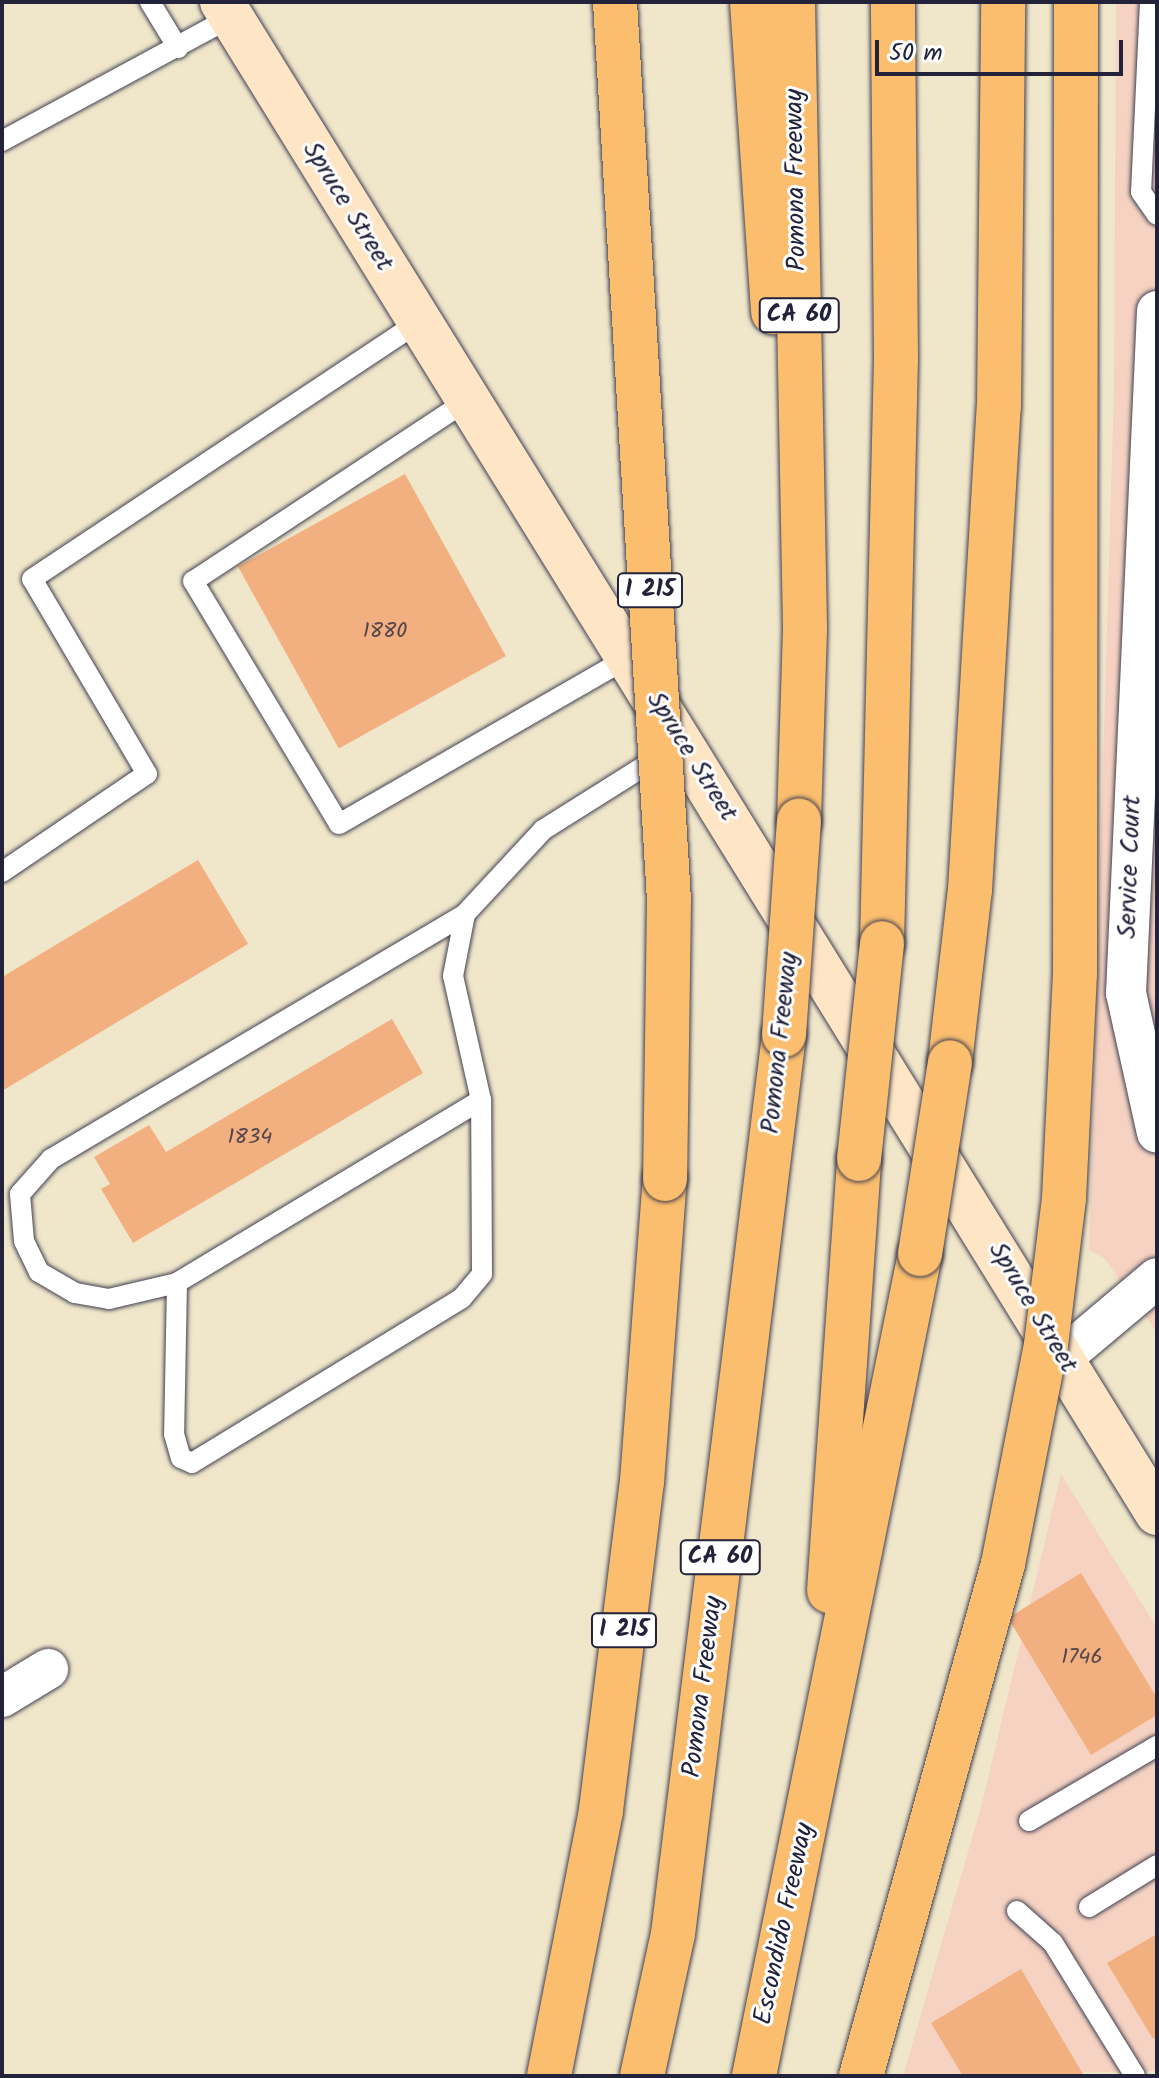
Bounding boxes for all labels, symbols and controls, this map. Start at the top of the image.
scale bar [879,24,1127,74]
text: 50 m [889,34,943,73]
street label: Pomona Freeway [780,89,814,271]
street label: Spruce Street [295,136,399,278]
road number: CA 60 [757,295,841,335]
road number: I 215 [616,570,684,610]
house number: 1880 [363,619,407,645]
street label: Spruce Street [639,686,743,828]
street label: Service Court [1113,795,1149,939]
street label: Pomona Freeway [756,951,806,1135]
house number: 1834 [228,1125,272,1151]
street label: Spruce Street [981,1237,1083,1379]
road number: CA 60 [678,1537,762,1577]
street label: Pomona Freeway [677,1595,731,1779]
road number: I 215 [590,1610,658,1650]
house number: 1746 [1061,1645,1103,1671]
street label: Escondido Freeway [748,1820,822,2028]

